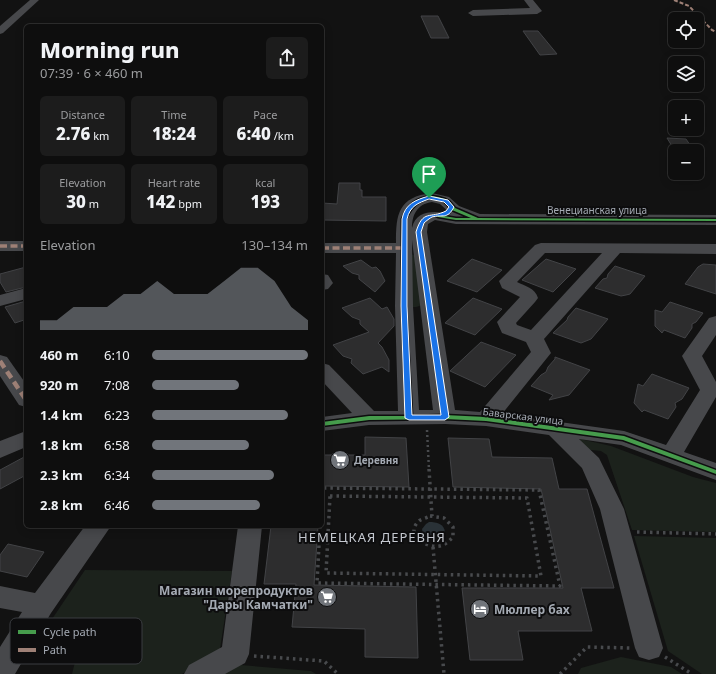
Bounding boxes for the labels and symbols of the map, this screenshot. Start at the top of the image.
pin [412,157,446,198]
street label: Венецианская улица [547,203,647,217]
street label: Баварская улица [482,404,564,428]
supermarket icon: Деревня [329,449,351,471]
place label: Деревня [354,453,398,467]
district label: НЕМЕЦКАЯ ДЕРЕВНЯ [298,528,446,546]
place label: Магазин морепродуктов "Дары Камчатки" [159,582,313,613]
supermarket icon: Магазин морепродуктов "Дары Камчатки" [316,586,338,608]
hotel icon: Мюллер бах [469,598,491,620]
place label: Мюллер бах [494,601,570,618]
legend [10,618,142,664]
text: Cycle path [43,624,96,639]
text: Path [43,642,67,657]

